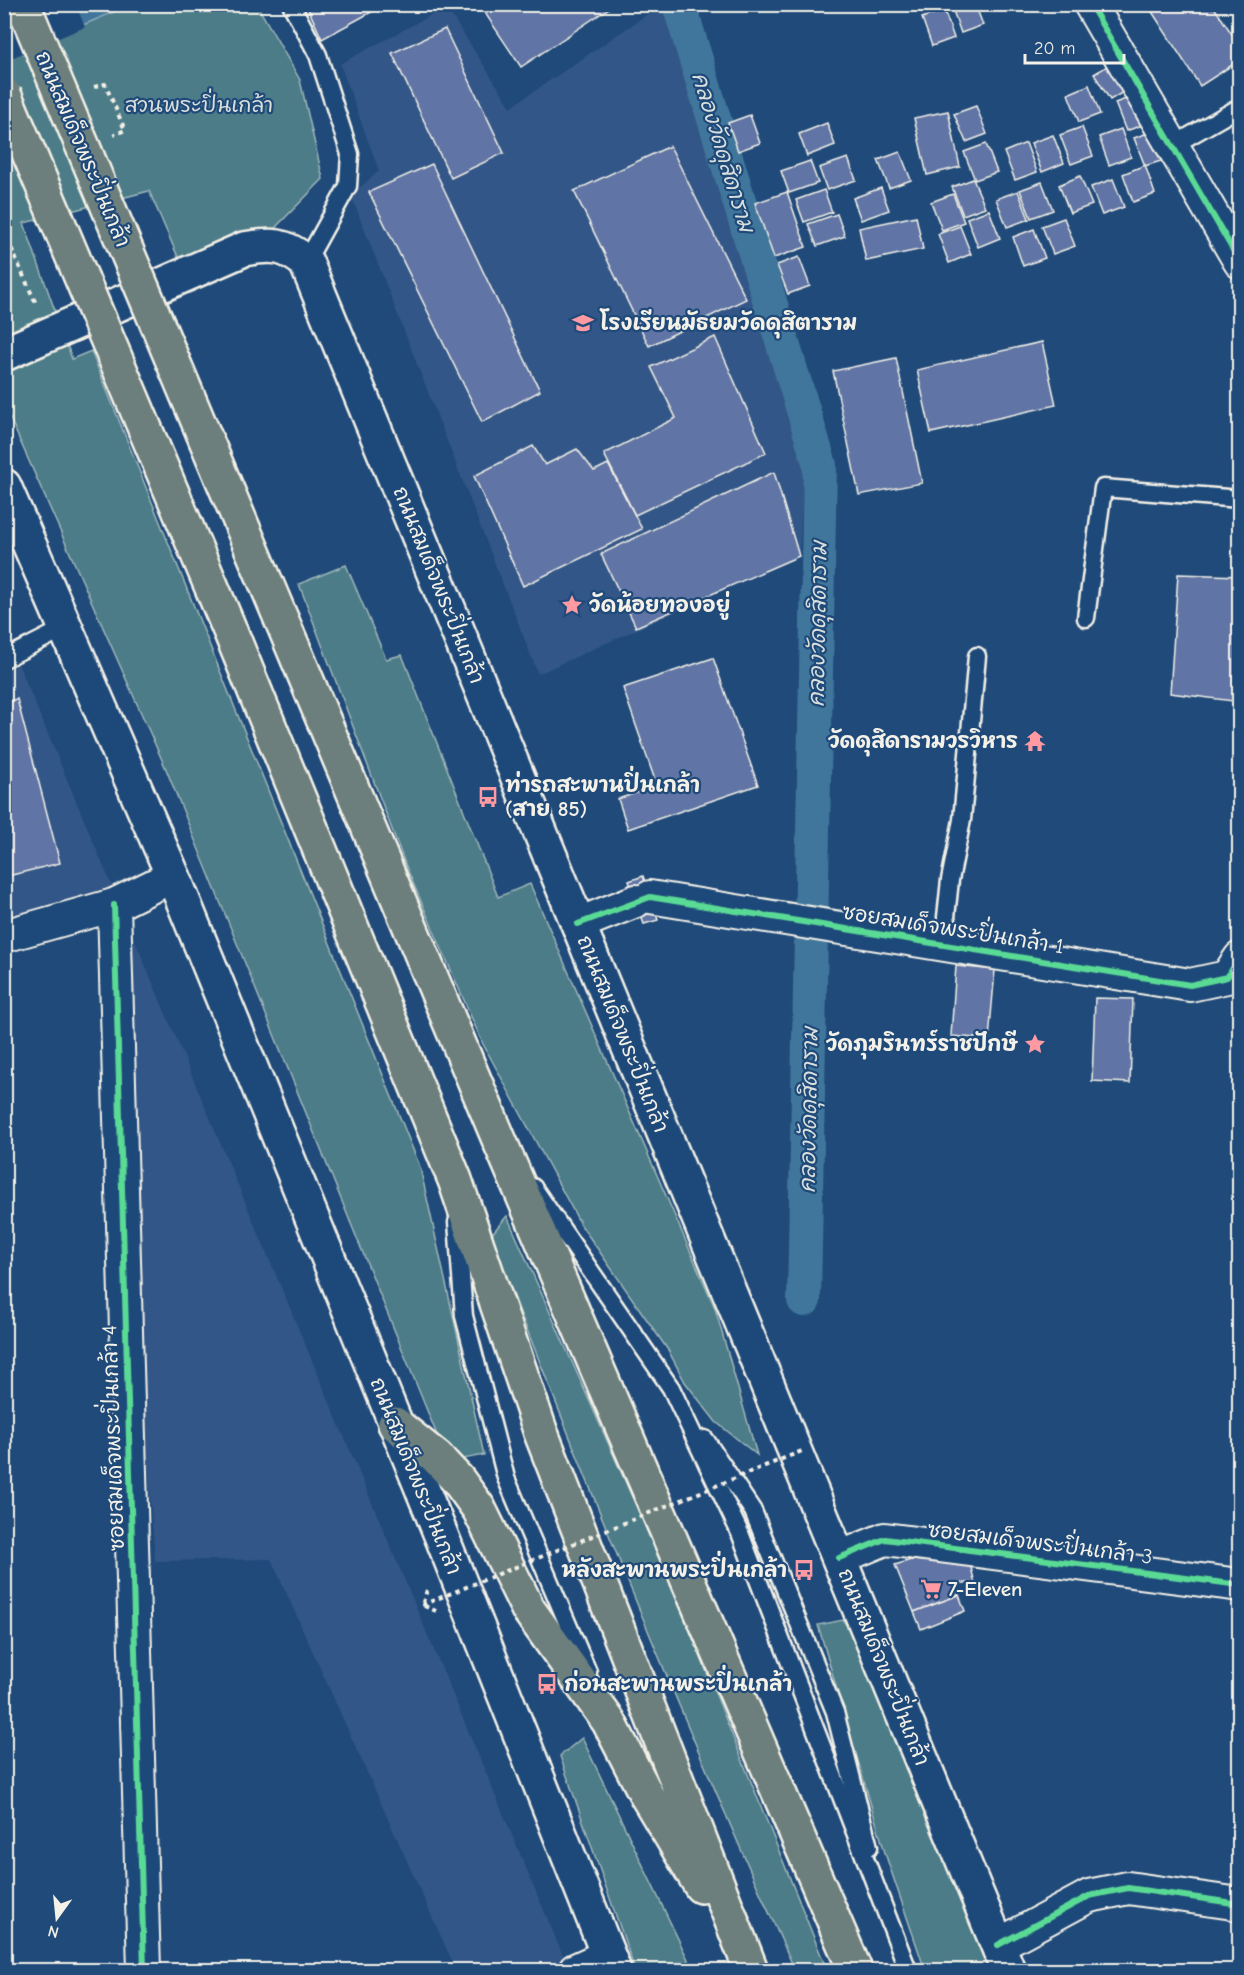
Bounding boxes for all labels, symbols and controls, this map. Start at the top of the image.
scale bar [1025,27,1124,65]
text: 20 m [1034,38,1075,59]
street label: ถนนสมเด็จพระปิ่นเกล้า [31,45,140,251]
water label: คลองวัดดุสิดาราม [683,69,760,238]
park label: สวนพระปิ่นเกล้า [125,88,273,117]
place label: โรงเรียนมัธยมวัดดุสิตาราม [599,308,857,339]
school or university icon: โรงเรียนมัธยมวัดดุสิตาราม [571,311,595,335]
street label: ถนนสมเด็จพระปิ่นเกล้า [388,481,494,687]
water label: คลองวัดดุสิดาราม [804,539,835,707]
place label: วัดน้อยทองอยู่ [589,590,730,620]
place icon: วัดน้อยทองอยู่ [560,593,584,617]
place label: วัดดุสิดารามวรวิหาร [828,728,1018,757]
temple icon: วัดดุสิดารามวรวิหาร [1023,729,1047,753]
place label: ท่ารถสะพานปิ่นเกล้า (สาย 85) [505,765,700,821]
bus stop icon: ท่ารถสะพานปิ่นเกล้า (สาย 85) [476,785,500,809]
street label: ซอยสมเด็จพระปิ่นเกล้า 1 [840,895,1066,958]
street label: ถนนสมเด็จพระปิ่นเกล้า [572,930,678,1136]
water label: คลองวัดดุสิดาราม [795,1025,826,1193]
place label: วัดภุมรินทร์ราชปักษี [826,1029,1018,1060]
place icon: วัดภุมรินทร์ราชปักษี [1023,1032,1047,1056]
street label: ซอยสมเด็จพระปิ่นเกล้า 4 [92,1325,129,1552]
street label: ถนนสมเด็จพระปิ่นเกล้า [365,1372,471,1578]
street label: ซอยสมเด็จพระปิ่นเกล้า 3 [926,1512,1155,1569]
place label: หลังสะพานพระปิ่นเกล้า [561,1550,787,1582]
bus stop icon: หลังสะพานพระปิ่นเกล้า [792,1558,816,1582]
street label: ถนนสมเด็จพระปิ่นเกล้า [833,1563,939,1769]
supermarket icon: 7-Eleven [919,1577,943,1601]
place label: 7-Eleven [948,1577,1022,1601]
place label: ก่อนสะพานพระปิ่นเกล้า [564,1664,792,1696]
bus stop icon: ก่อนสะพานพระปิ่นเกล้า [535,1672,559,1696]
north arrow [27,1888,87,1948]
text: N [46,1921,61,1942]

